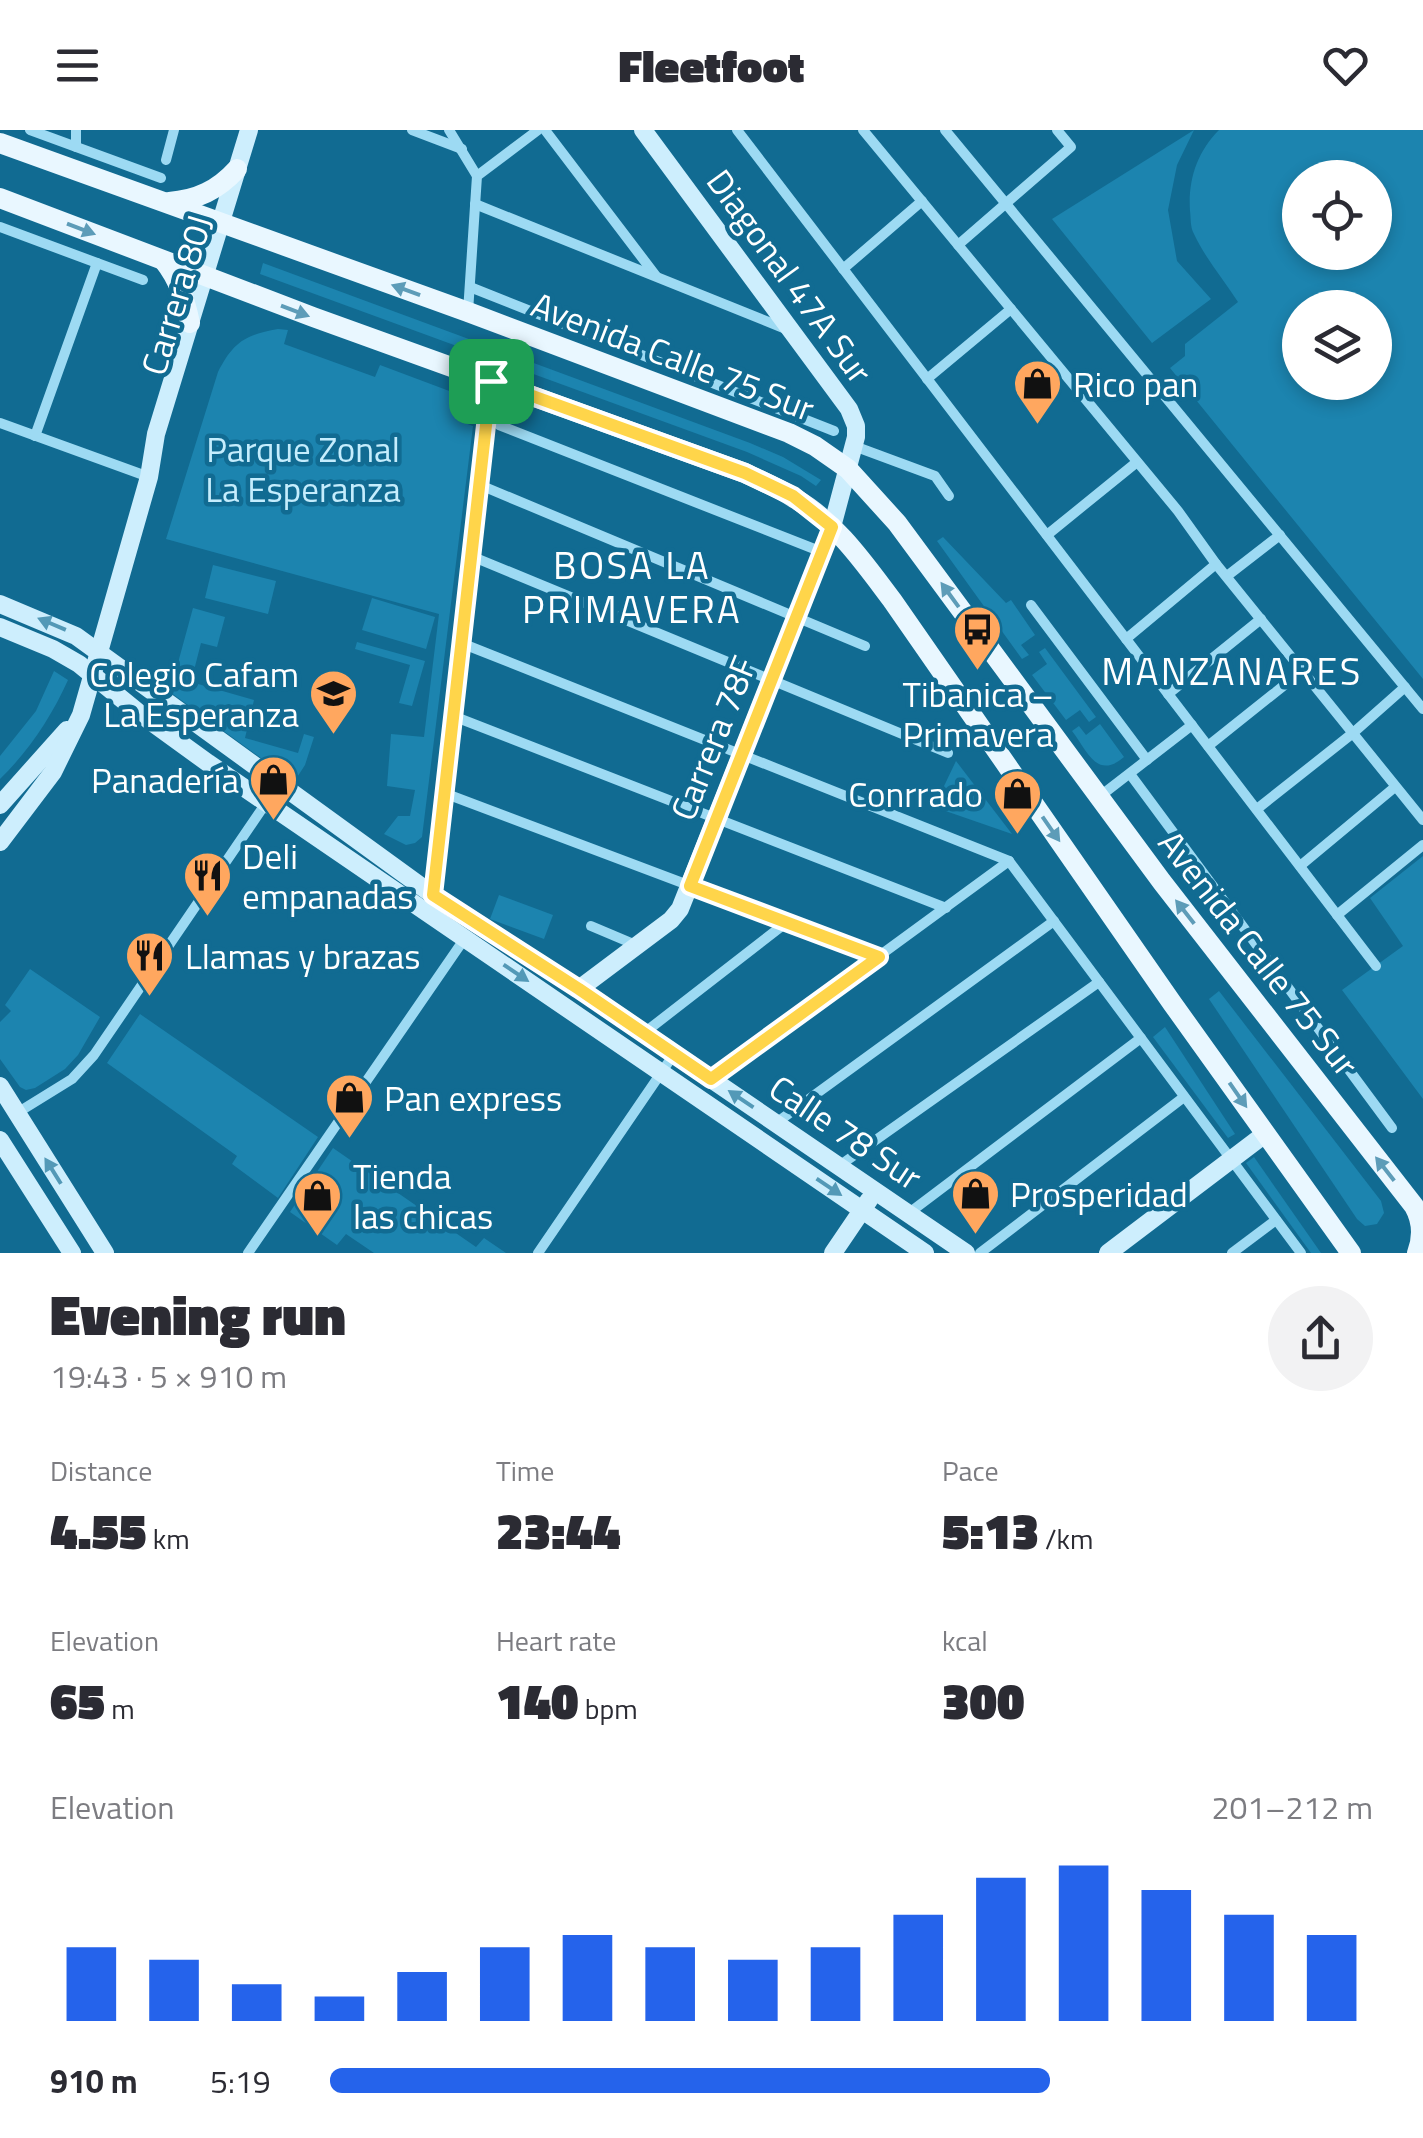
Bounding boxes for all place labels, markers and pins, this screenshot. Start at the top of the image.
pin [449,339,534,424]
place label: Rico pan [1073,357,1198,411]
shop icon: Rico pan [1012,358,1064,426]
bus stop icon: Tibanica – Primavera [952,604,1004,672]
place label: Colegio Cafam La Esperanza [89,647,299,741]
place label: Tibanica – Primavera [902,667,1054,761]
school or university icon: Colegio Cafam La Esperanza [308,668,360,736]
place label: Panadería [91,753,239,807]
shop icon: Panadería [248,754,300,822]
place label: Conrrado [848,767,983,821]
shop icon: Conrrado [992,768,1044,836]
place label: Deli empanadas [242,829,414,923]
restaurant icon: Deli empanadas [181,850,233,918]
place label: Llamas y brazas [185,929,421,983]
restaurant icon: Llamas y brazas [124,930,176,998]
place label: Pan express [384,1071,562,1125]
shop icon: Pan express [323,1072,375,1140]
place label: Tienda las chicas [353,1149,493,1243]
place label: Prosperidad [1010,1167,1188,1221]
shop icon: Prosperidad [949,1168,1001,1236]
shop icon: Tienda las chicas [292,1170,344,1238]

